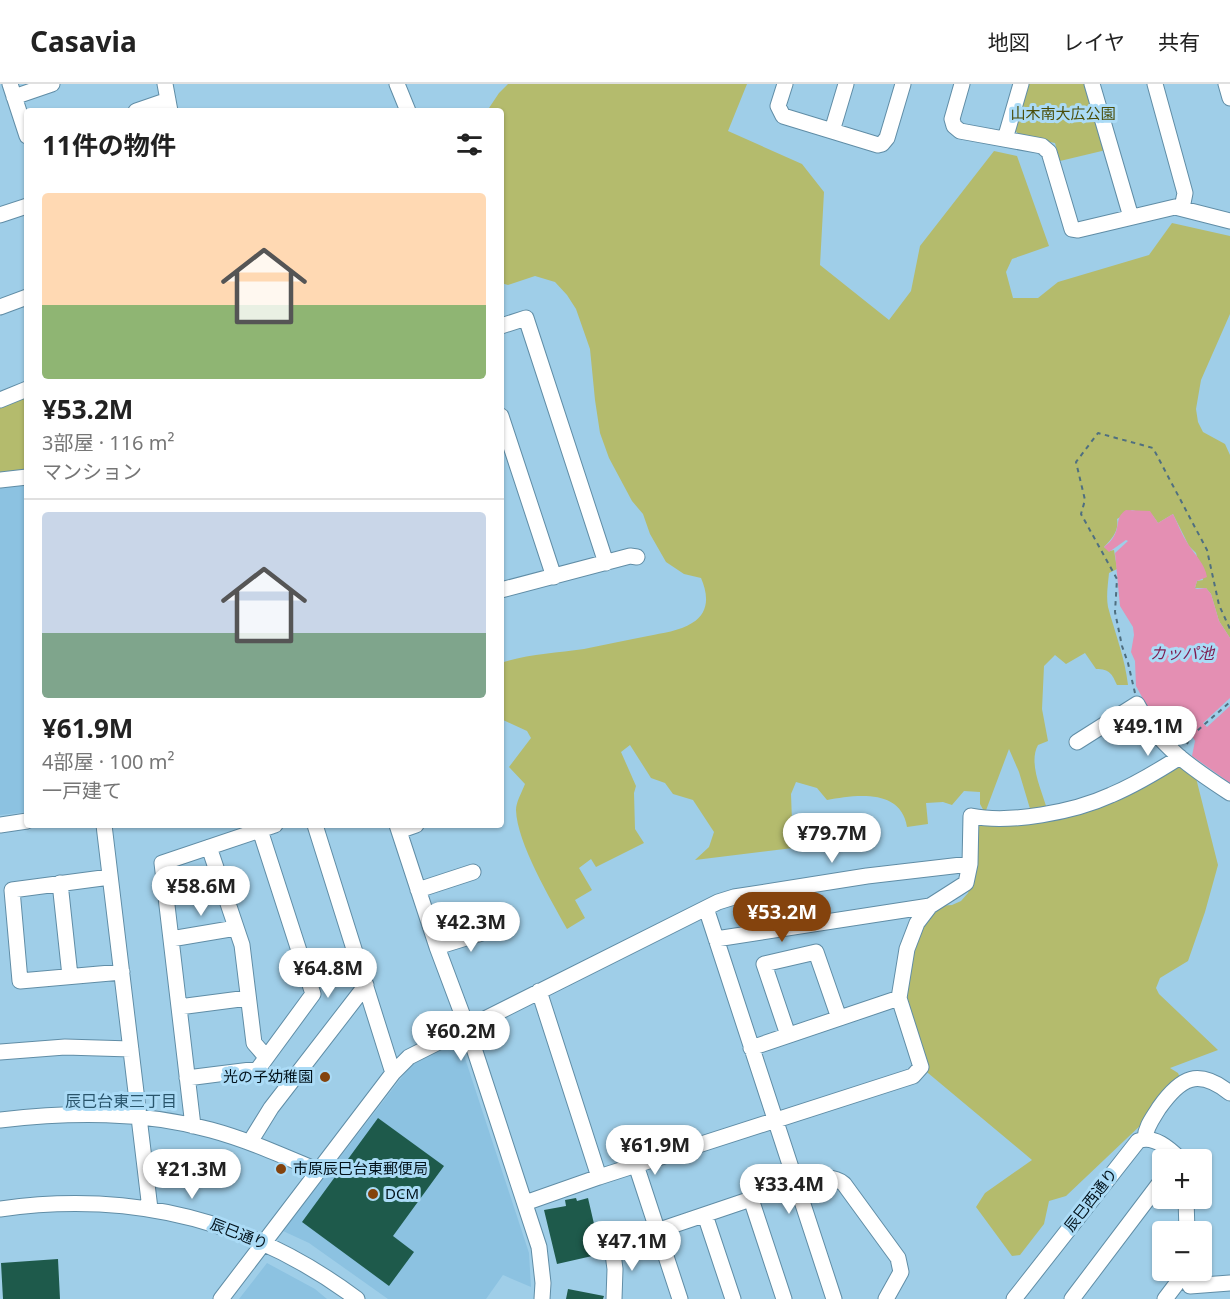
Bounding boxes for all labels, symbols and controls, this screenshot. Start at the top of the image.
text: Casavia [30,22,137,60]
text: 地図 [988,28,1030,56]
text: レイヤ [1063,28,1125,56]
text: 共有 [1158,28,1200,56]
park label: 山木南大広公園 [1010,103,1116,123]
text: 11件の物件 [42,127,176,163]
icon: filters [453,128,486,161]
icon: home [210,232,318,340]
text: ¥53.2M [42,391,133,427]
text: 3部屋 · 116 m² [42,429,174,456]
text: マンション [42,458,142,485]
icon: home [210,551,318,659]
water label: カッパ池 [1150,642,1216,664]
pin: ¥49.1M [1099,706,1197,757]
text: ¥61.9M [42,710,133,746]
text: ¥49.1M [1113,712,1183,739]
text: 4部屋 · 100 m² [42,748,174,775]
text: 一戸建て [42,777,122,804]
pin: ¥79.7M [783,813,881,864]
text: ¥79.7M [797,819,867,846]
pin: ¥58.6M [152,866,250,917]
text: ¥58.6M [166,872,236,899]
pin: ¥53.2M [733,892,831,943]
text: ¥53.2M [747,898,817,925]
pin: ¥42.3M [422,902,520,953]
text: ¥42.3M [436,908,506,935]
pin: ¥64.8M [279,948,377,999]
text: ¥64.8M [293,954,363,981]
pin: ¥60.2M [412,1011,510,1062]
text: ¥60.2M [426,1017,496,1044]
place label: 光の子幼稚園 [223,1066,313,1086]
marker: 光の子幼稚園 [318,1070,332,1084]
district label: 辰巳台東三丁目 [65,1090,177,1112]
pin: ¥61.9M [606,1125,704,1176]
text: ¥61.9M [620,1131,690,1158]
pin: ¥21.3M [143,1149,241,1200]
map controls [1152,1149,1212,1281]
button: + [1152,1149,1212,1209]
text: ¥21.3M [157,1155,227,1182]
place label: 市原辰巳台東郵便局 [293,1158,428,1178]
marker: 市原辰巳台東郵便局 [274,1162,288,1176]
pin: ¥33.4M [740,1164,838,1215]
street label: 辰巳西通り [1059,1164,1121,1235]
text: ¥33.4M [754,1170,824,1197]
place label: DCM [385,1183,419,1203]
marker: DCM [366,1187,380,1201]
street label: 辰巳通り [208,1213,271,1253]
pin: ¥47.1M [583,1221,681,1272]
button: − [1152,1221,1212,1281]
text: ¥47.1M [597,1227,667,1254]

